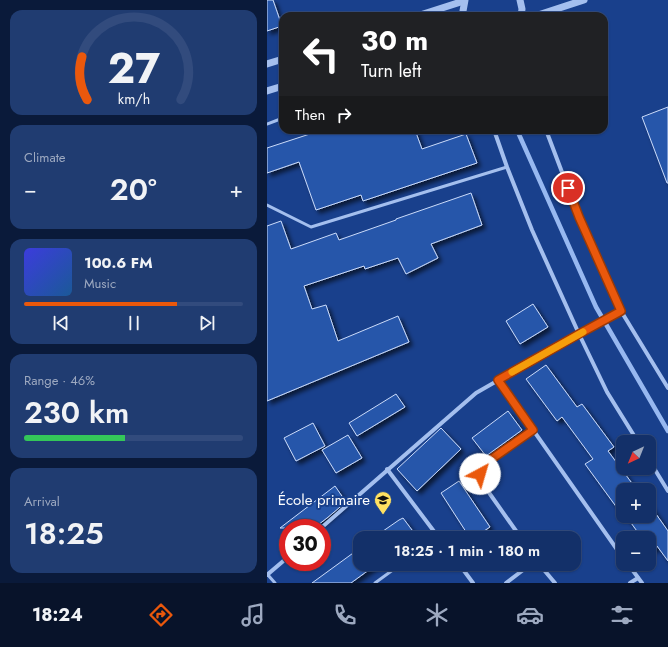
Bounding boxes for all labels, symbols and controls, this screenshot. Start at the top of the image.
text: 30 m [361,20,428,61]
icon: left [295,28,347,80]
text: 27 [107,38,160,99]
text: Turn left [361,58,421,84]
text: km/h [117,89,150,109]
text: Then [295,104,325,126]
icon: right [333,104,355,126]
text: Climate [24,148,65,167]
text: 20° [110,168,157,211]
pin [551,171,585,205]
text: − [24,173,37,205]
text: + [229,173,243,205]
icon: arrive [557,177,579,199]
text: 100.6 FM [84,252,153,274]
text: Music [84,274,116,293]
icon: previous [50,312,72,334]
icon: pause [123,312,145,334]
icon: next [196,312,218,334]
text: Range · 46% [24,371,95,390]
text: 230 km [24,391,129,434]
north arrow [616,435,656,475]
map controls [616,435,656,571]
position arrow [459,453,501,495]
button: + [616,483,656,523]
place label: École primaire [278,489,370,511]
school or university icon: École primaire [373,490,393,515]
text: Arrival [24,492,60,511]
text: 18:25 [24,512,104,555]
speed limit sign: 30 [279,519,331,571]
button: − [616,531,656,571]
text: 18:25 · 1 min · 180 m [394,540,540,562]
icon: directions [147,601,175,629]
icon: music [239,601,267,629]
icon: phone [331,601,359,629]
icon: climate [423,601,451,629]
icon: car [516,601,544,629]
icon: filters [608,601,636,629]
text: 18:24 [32,602,83,628]

